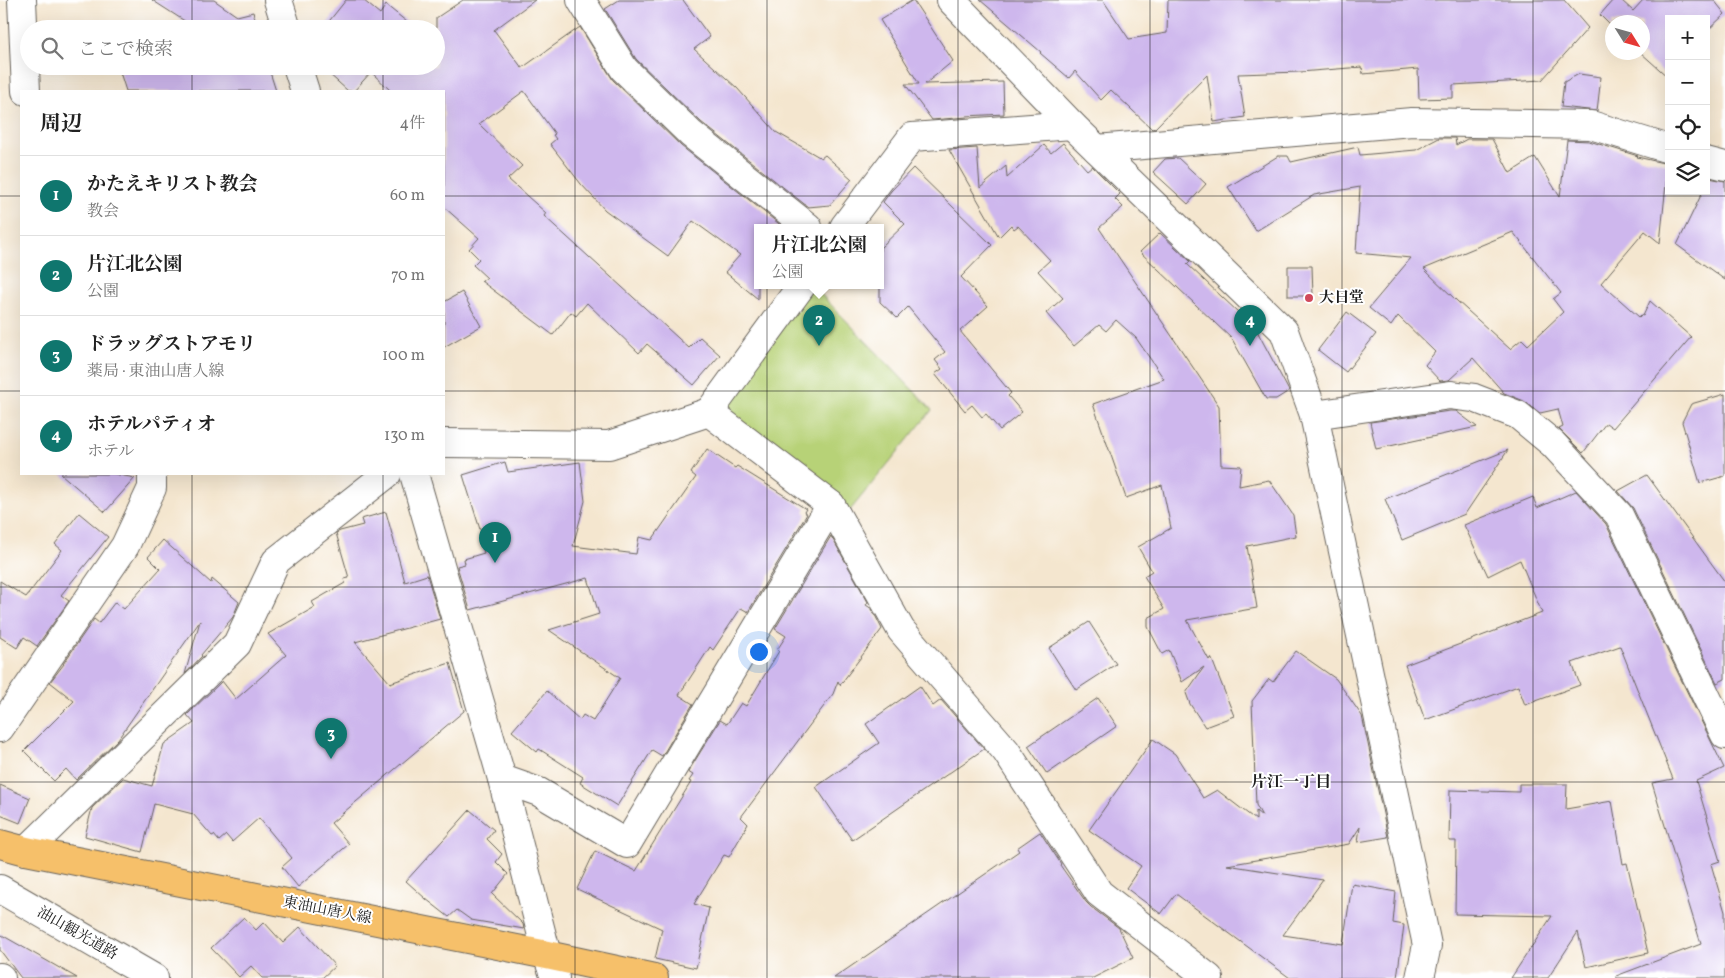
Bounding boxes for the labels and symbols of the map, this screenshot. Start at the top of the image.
north arrow [1605,15,1650,60]
place label: 大日堂 [1319,288,1364,309]
marker: 大日堂 [1303,292,1315,304]
pin: 2 [803,305,835,346]
pin: 4 [1234,305,1266,346]
pin: 1 [479,522,511,563]
your location [746,639,772,665]
pin: 3 [315,718,347,759]
district label: 片江一丁目 [1251,772,1331,794]
street label: 東油山唐人線 [281,892,373,930]
street label: 油山観光道路 [33,902,121,966]

